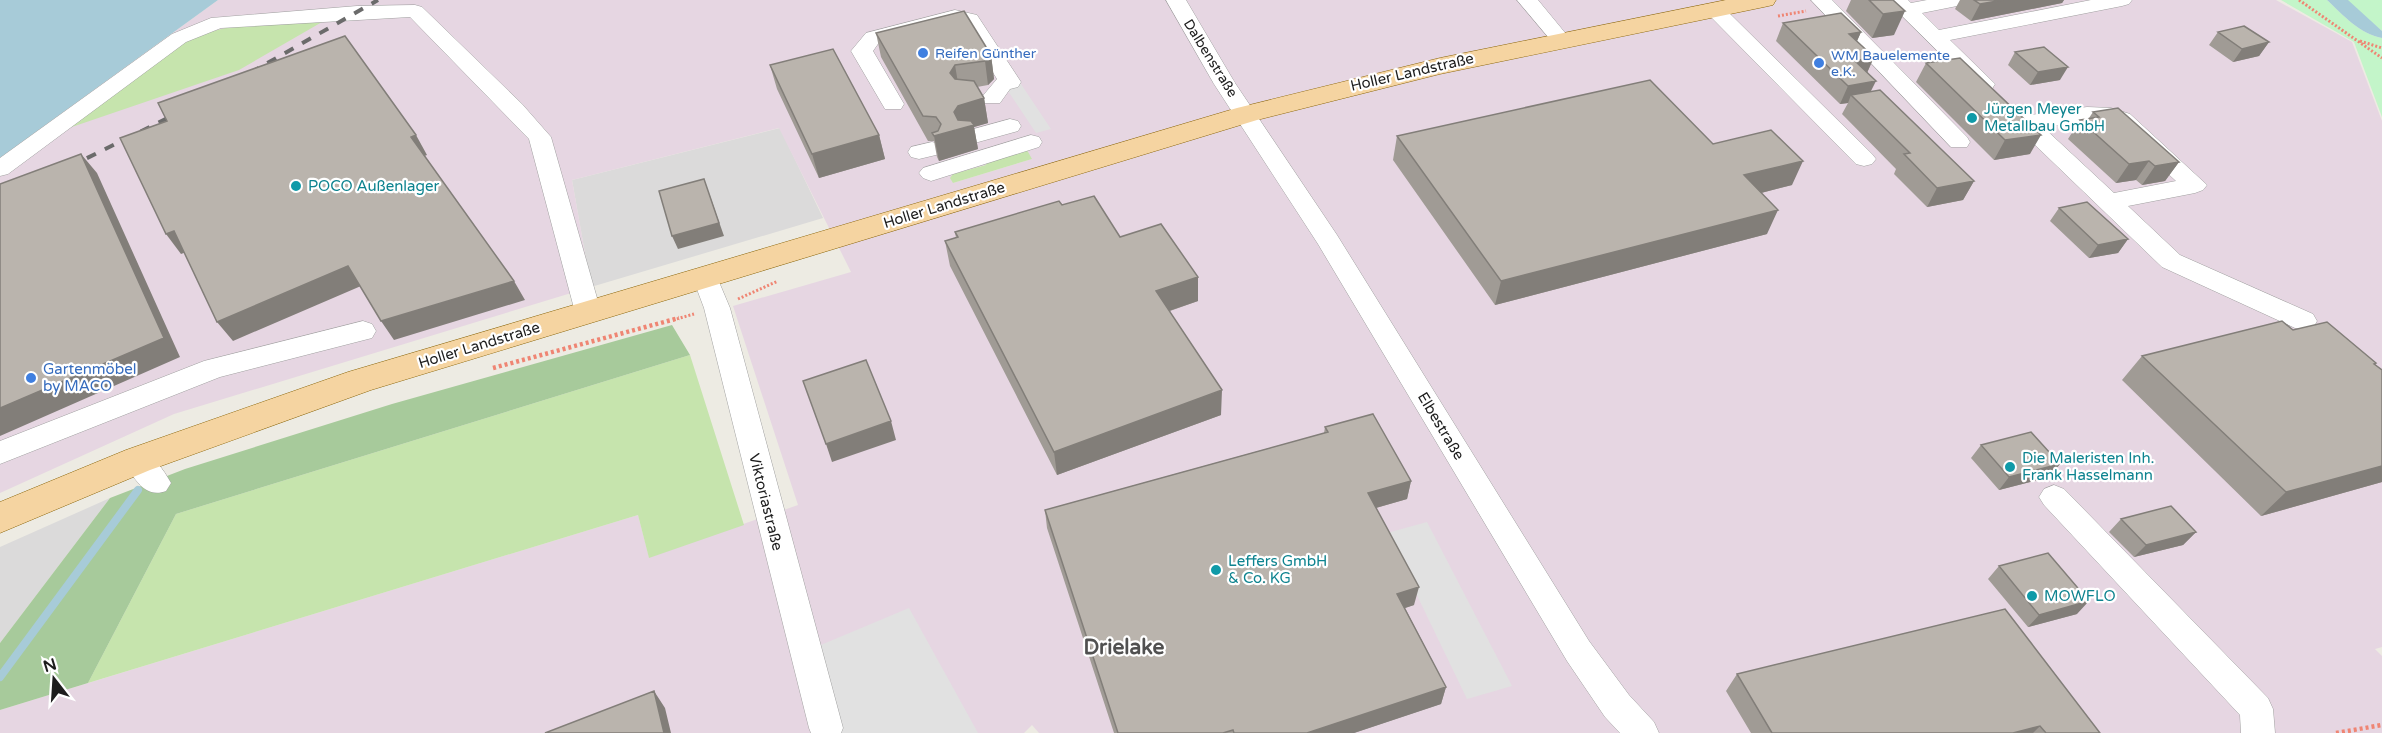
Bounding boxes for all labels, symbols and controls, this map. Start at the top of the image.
street label: Dalbenstraße [1180,16,1241,100]
place label: Reifen Günther [935,45,1037,62]
marker: Reifen Günther [916,46,930,60]
place label: WM Bauelemente e.K. [1831,47,1950,80]
street label: Holler Landstraße [1349,49,1475,95]
marker: WM Bauelemente e.K. [1812,56,1826,70]
place label: Jürgen Meyer Metallbau GmbH [1984,100,2105,135]
marker: Jürgen Meyer Metallbau GmbH [1965,111,1979,125]
place label: POCO Außenlager [308,177,439,195]
street label: Holler Landstraße [881,178,1007,232]
marker: POCO Außenlager [289,179,303,193]
street label: Holler Landstraße [416,318,542,372]
place label: Gartenmöbel by MACO [43,360,136,395]
marker: Gartenmöbel by MACO [24,371,38,385]
street label: Elbestraße [1414,389,1468,463]
place label: Die Maleristen Inh. Frank Hasselmann [2022,449,2154,484]
street label: Viktoriastraße [745,452,787,552]
marker: Die Maleristen Inh. Frank Hasselmann [2003,460,2017,474]
place label: Leffers GmbH & Co. KG [1228,552,1327,587]
marker: Leffers GmbH & Co. KG [1209,563,1223,577]
place label: MOWFLO [2044,587,2116,605]
marker: MOWFLO [2025,589,2039,603]
district label: Drielake [1084,635,1165,660]
north arrow [24,649,84,709]
text: N [41,654,59,677]

